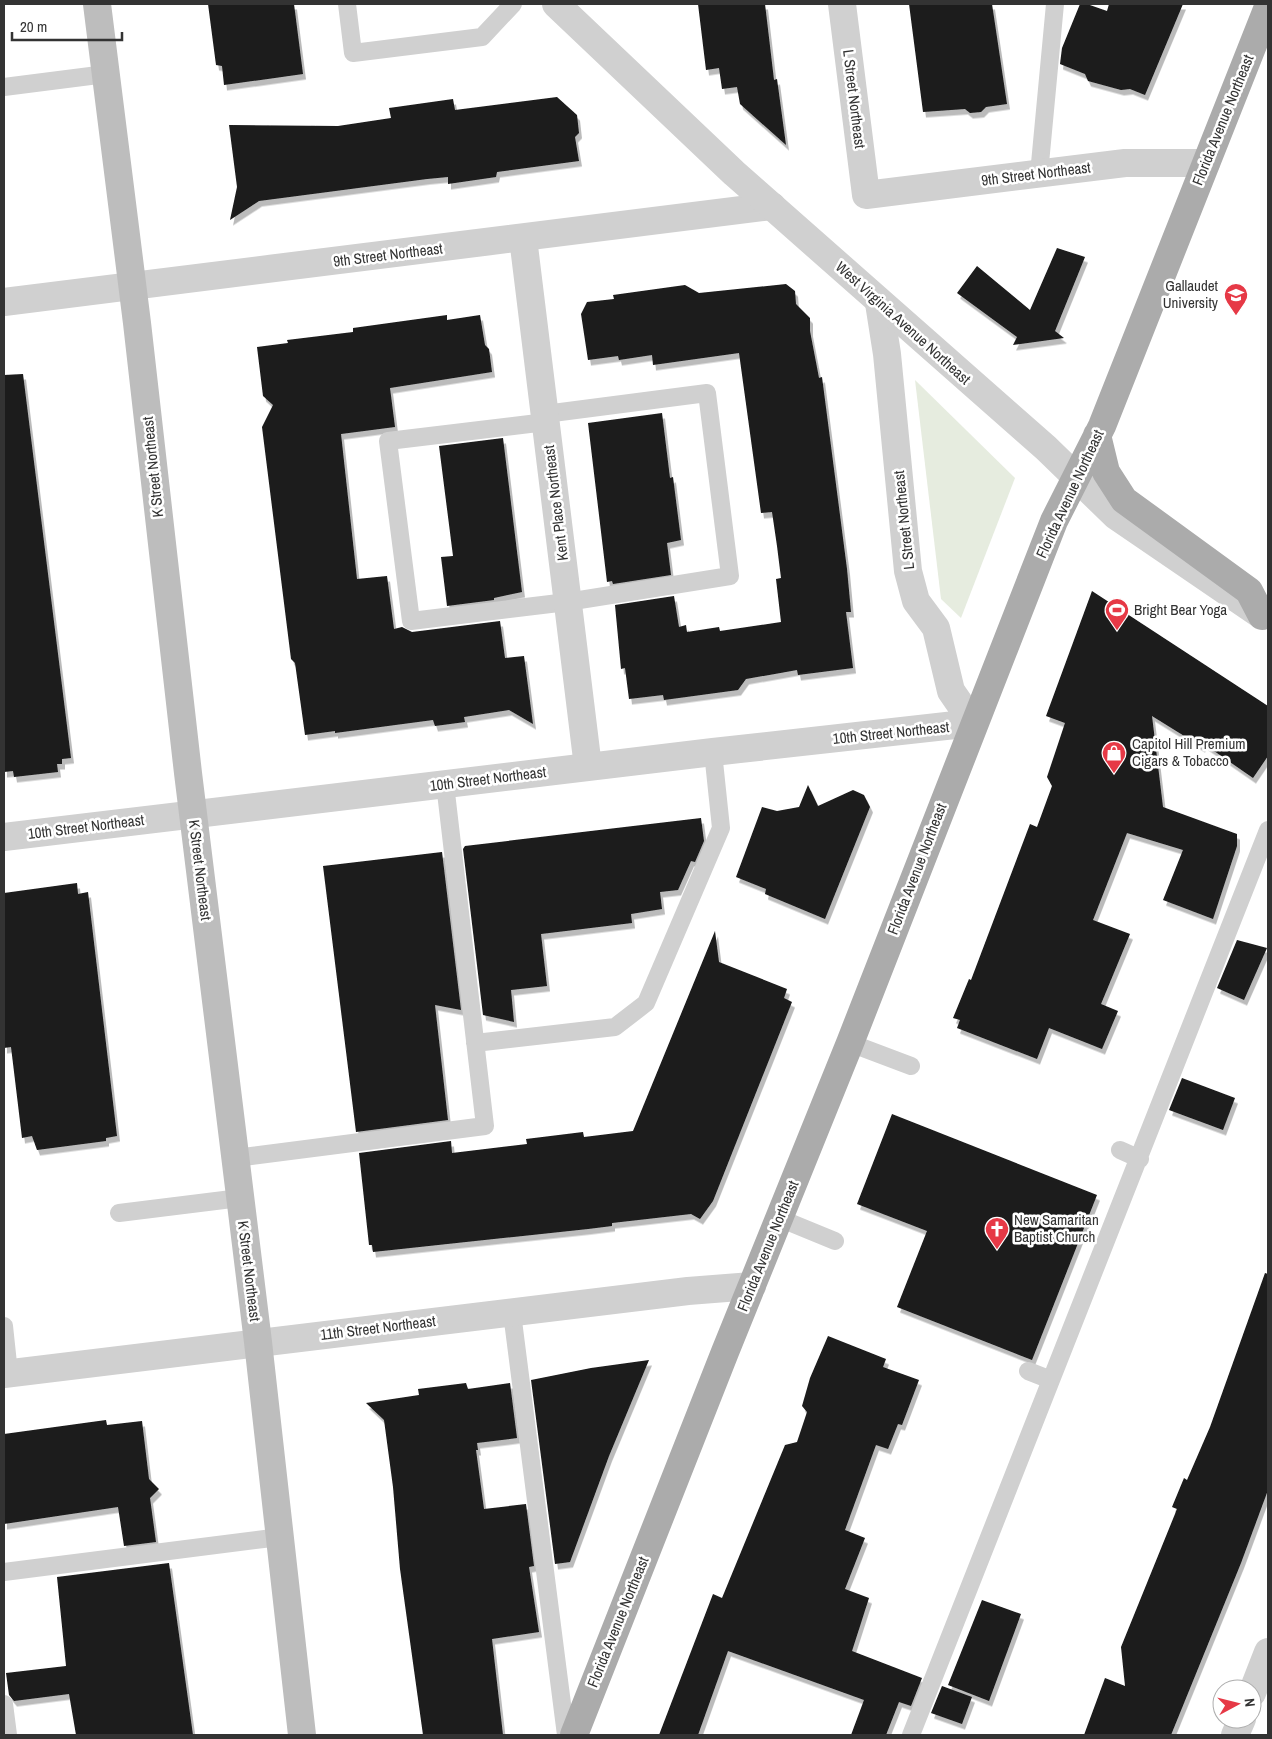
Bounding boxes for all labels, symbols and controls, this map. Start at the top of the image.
scale bar [12,10,122,42]
text: 20 m [20,16,47,37]
street label: L Street Northeast [838,48,871,150]
street label: Florida Avenue Northeast [1187,51,1259,188]
street label: 9th Street Northeast [980,156,1092,191]
street label: 9th Street Northeast [332,237,444,272]
street label: West Virginia Avenue Northeast [831,256,976,389]
place label: Gallaudet University [1163,275,1219,313]
school or university icon: Gallaudet University [1223,282,1249,316]
street label: K Street Northeast [137,415,168,518]
street label: Florida Avenue Northeast [1031,426,1109,561]
street label: Kent Place Northeast [538,444,573,562]
street label: L Street Northeast [888,469,919,571]
sports icon: Bright Bear Yoga [1104,597,1130,631]
place label: Bright Bear Yoga [1134,599,1227,620]
street label: 10th Street Northeast [832,716,951,749]
place label: Capitol Hill Premium Cigars & Tobacco [1132,733,1245,771]
shop icon: Capitol Hill Premium Cigars & Tobacco [1101,740,1127,774]
street label: 10th Street Northeast [429,761,548,796]
street label: Florida Avenue Northeast [882,800,951,938]
street label: 10th Street Northeast [27,809,146,844]
street label: K Street Northeast [184,818,217,922]
street label: Florida Avenue Northeast [732,1177,804,1314]
place label: New Samaritan Baptist Church [1014,1209,1099,1247]
church icon: New Samaritan Baptist Church [984,1216,1010,1250]
street label: K Street Northeast [233,1219,266,1323]
street label: 11th Street Northeast [319,1310,437,1345]
street label: Florida Avenue Northeast [582,1553,654,1690]
north arrow [1212,1679,1262,1729]
text: N [1240,1697,1259,1708]

